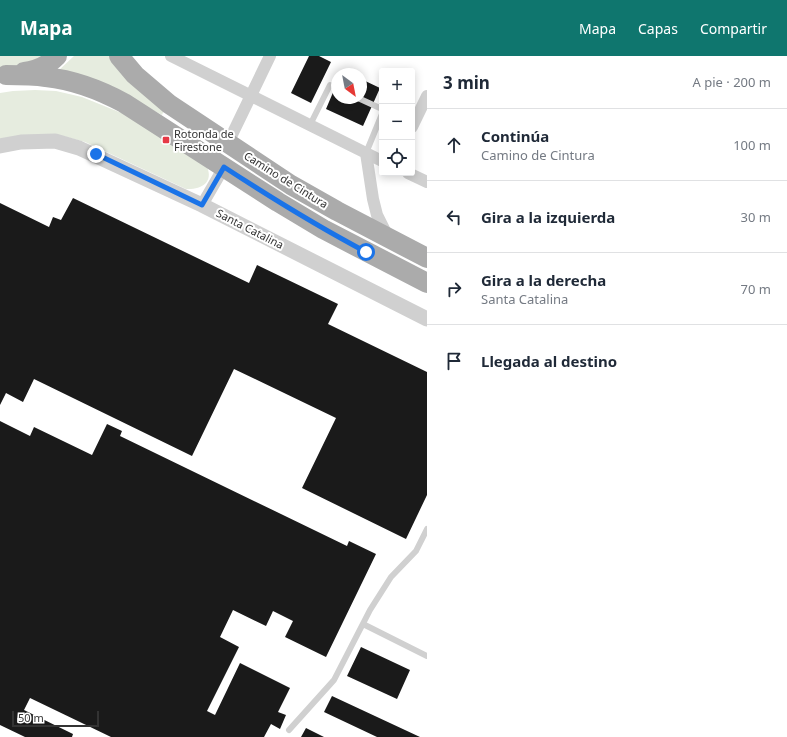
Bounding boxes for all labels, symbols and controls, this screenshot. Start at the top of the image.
text: Mapa [20,15,73,41]
text: Mapa [579,19,616,38]
text: Capas [638,19,678,38]
text: Compartir [700,19,767,38]
north arrow [331,68,367,104]
map controls [379,68,415,176]
button: + [379,68,415,104]
text: 3 min [443,71,490,94]
text: A pie · 200 m [693,73,771,91]
button: − [379,104,415,140]
place label: Rotonda de Firestone [174,126,234,154]
text: Continúa [481,126,549,146]
icon: ahead [443,134,465,156]
marker: Rotonda de Firestone [161,135,171,145]
text: 100 m [733,136,771,154]
button: locate [379,140,415,176]
route end [87,145,105,163]
text: Camino de Cintura [481,146,595,164]
street label: Camino de Cintura [241,148,331,211]
street label: Santa Catalina [214,205,287,252]
icon: left [443,206,465,228]
text: Gira a la izquierda [481,207,615,227]
text: 30 m [741,208,771,226]
route start [357,243,375,261]
text: Gira a la derecha [481,270,606,290]
icon: right [443,278,465,300]
text: 70 m [741,280,771,298]
text: Santa Catalina [481,290,568,308]
icon: arrive [443,350,465,372]
text: Llegada al destino [481,351,617,371]
scale bar [12,709,99,728]
text: 50 m [18,710,44,725]

